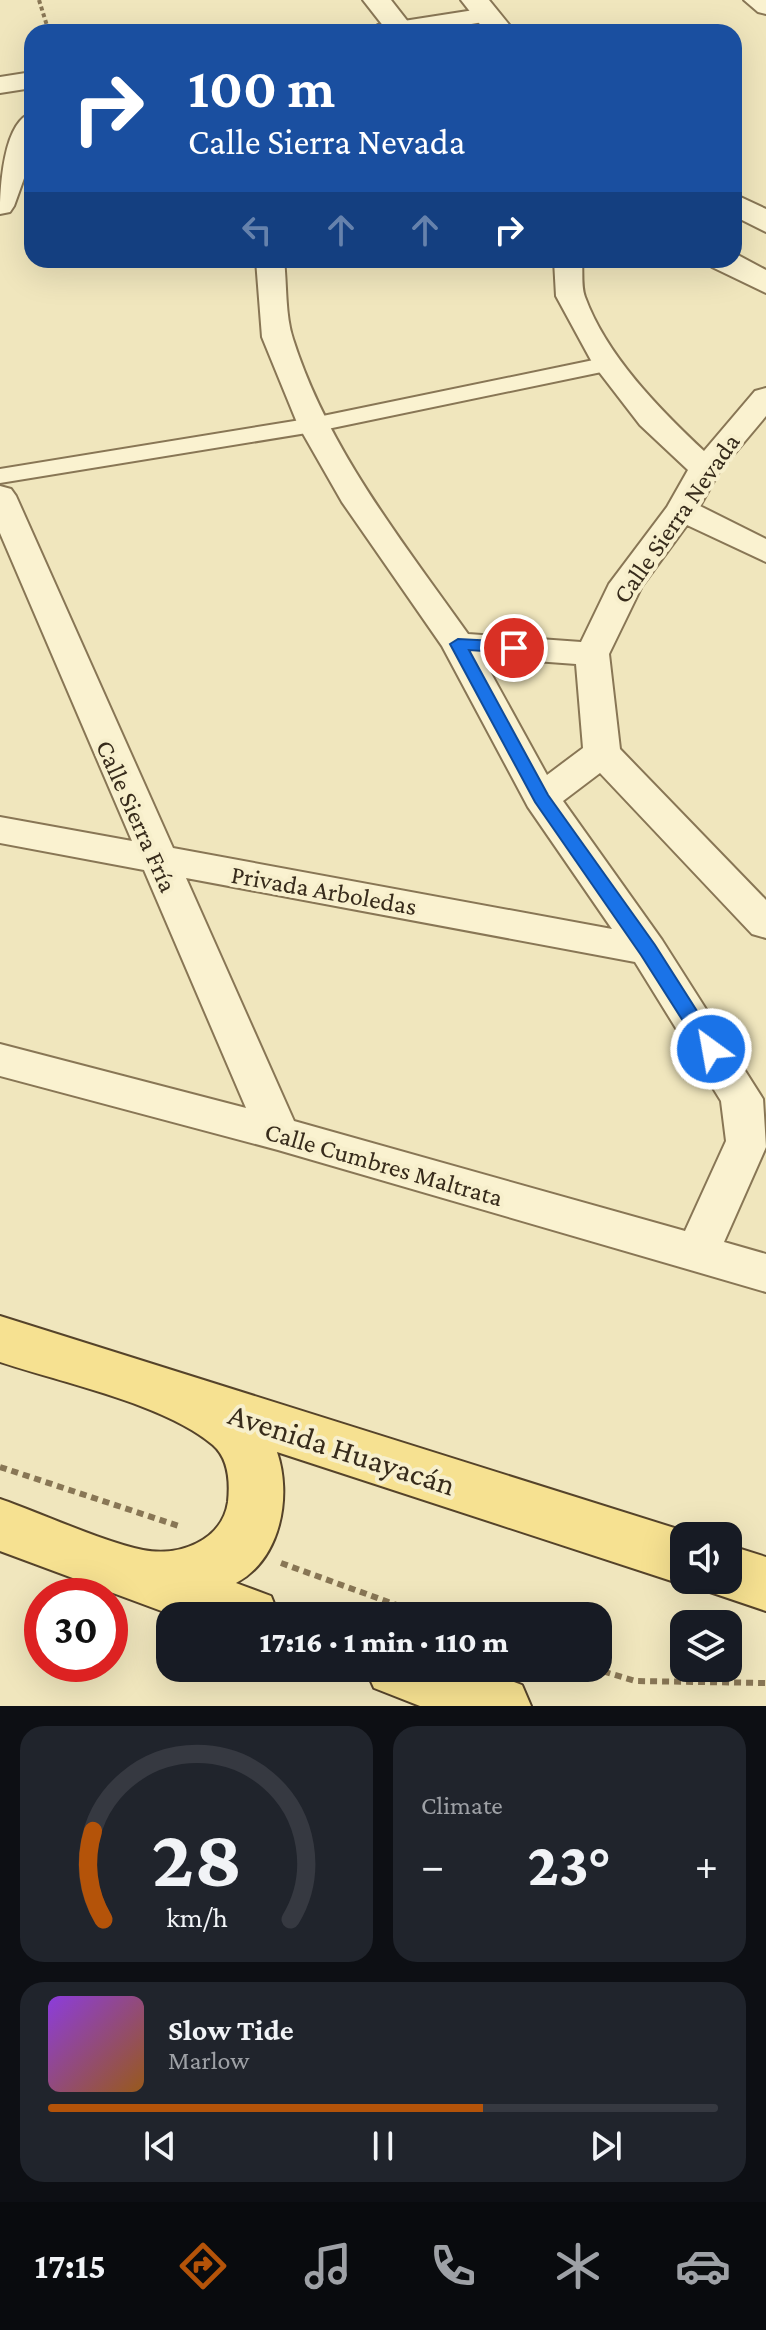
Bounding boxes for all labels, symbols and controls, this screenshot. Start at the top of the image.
icon: right [56,56,160,160]
text: 100 m [188,57,335,119]
text: Calle Sierra Nevada [188,122,465,162]
icon: left [235,208,279,252]
icon: ahead [319,208,363,252]
icon: ahead [403,208,447,252]
icon: right [487,208,531,252]
street label: Calle Sierra Nevada [607,428,746,609]
pin [480,614,548,682]
icon: arrive [492,626,536,670]
street label: Calle Sierra Fría [90,736,183,897]
street label: Privada Arboledas [229,860,419,921]
position arrow [669,1007,753,1091]
street label: Calle Cumbres Maltrata [262,1117,506,1212]
street label: Avenida Huayacán [224,1395,460,1503]
map controls [670,1522,742,1682]
button: sound [670,1522,742,1594]
speed limit sign: 30 [24,1578,128,1682]
button: layers [670,1610,742,1682]
text: 17:16 · 1 min · 110 m [260,1625,508,1658]
text: Climate [421,1791,503,1820]
text: 28 [151,1811,242,1904]
text: 23° [528,1831,611,1898]
text: − [421,1841,444,1889]
text: + [695,1841,718,1889]
text: km/h [166,1901,227,1933]
text: Slow Tide [168,2013,294,2046]
text: Marlow [168,2046,249,2075]
icon: previous [138,2124,182,2168]
icon: pause [361,2124,405,2168]
icon: next [584,2124,628,2168]
icon: directions [175,2238,231,2294]
icon: music [300,2238,356,2294]
icon: phone [425,2238,481,2294]
icon: climate [550,2238,606,2294]
icon: car [675,2238,731,2294]
text: 17:15 [35,2246,106,2286]

